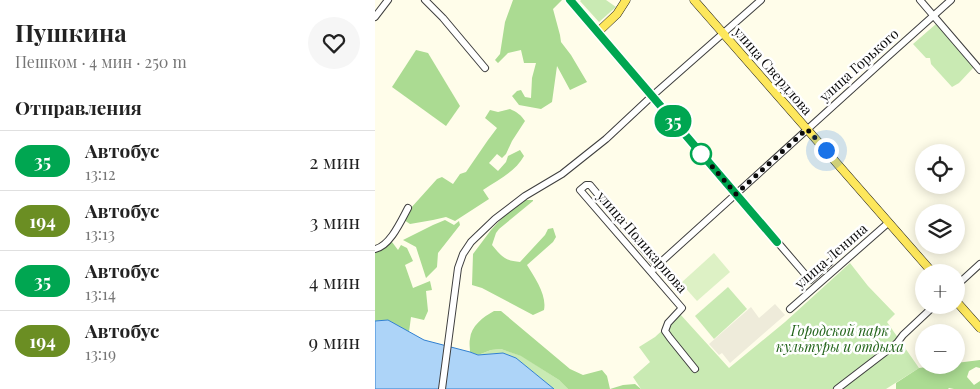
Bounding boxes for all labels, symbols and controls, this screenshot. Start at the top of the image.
text: Пушкина [15,16,127,48]
button: heart [308,17,360,69]
street label: улица Свердлова [729,22,817,119]
street label: улица Горького [814,24,903,106]
text: Пешком · 4 мин · 250 m [15,51,187,72]
text: Отправления [15,94,142,120]
line badge: 35 [651,105,695,137]
text: 35 [664,109,682,133]
text: Автобус [85,137,160,163]
your location [814,138,839,163]
unlabelled marker [690,143,712,165]
map controls [915,144,965,374]
button: locate [915,144,965,194]
text: 2 мин [309,148,360,174]
text: 35 [34,149,51,173]
text: 13:12 [85,163,116,184]
street label: улица Поликарпова [592,186,692,297]
text: Автобус [85,197,160,223]
button: layers [915,204,965,254]
text: 3 мин [310,208,360,234]
text: 194 [29,209,56,233]
street label: улица Ленина [789,219,871,293]
text: 13:13 [85,223,115,244]
text: Автобус [85,257,160,283]
button: + [915,264,965,314]
text: 4 мин [309,268,360,294]
text: 35 [34,269,51,293]
text: 13:14 [85,283,116,304]
text: Автобус [85,317,160,343]
park label: Городской парк культуры и отдыха [776,321,904,356]
button: − [915,324,965,374]
text: 9 мин [309,328,360,354]
text: 194 [29,329,56,353]
text: 13:19 [85,343,116,364]

